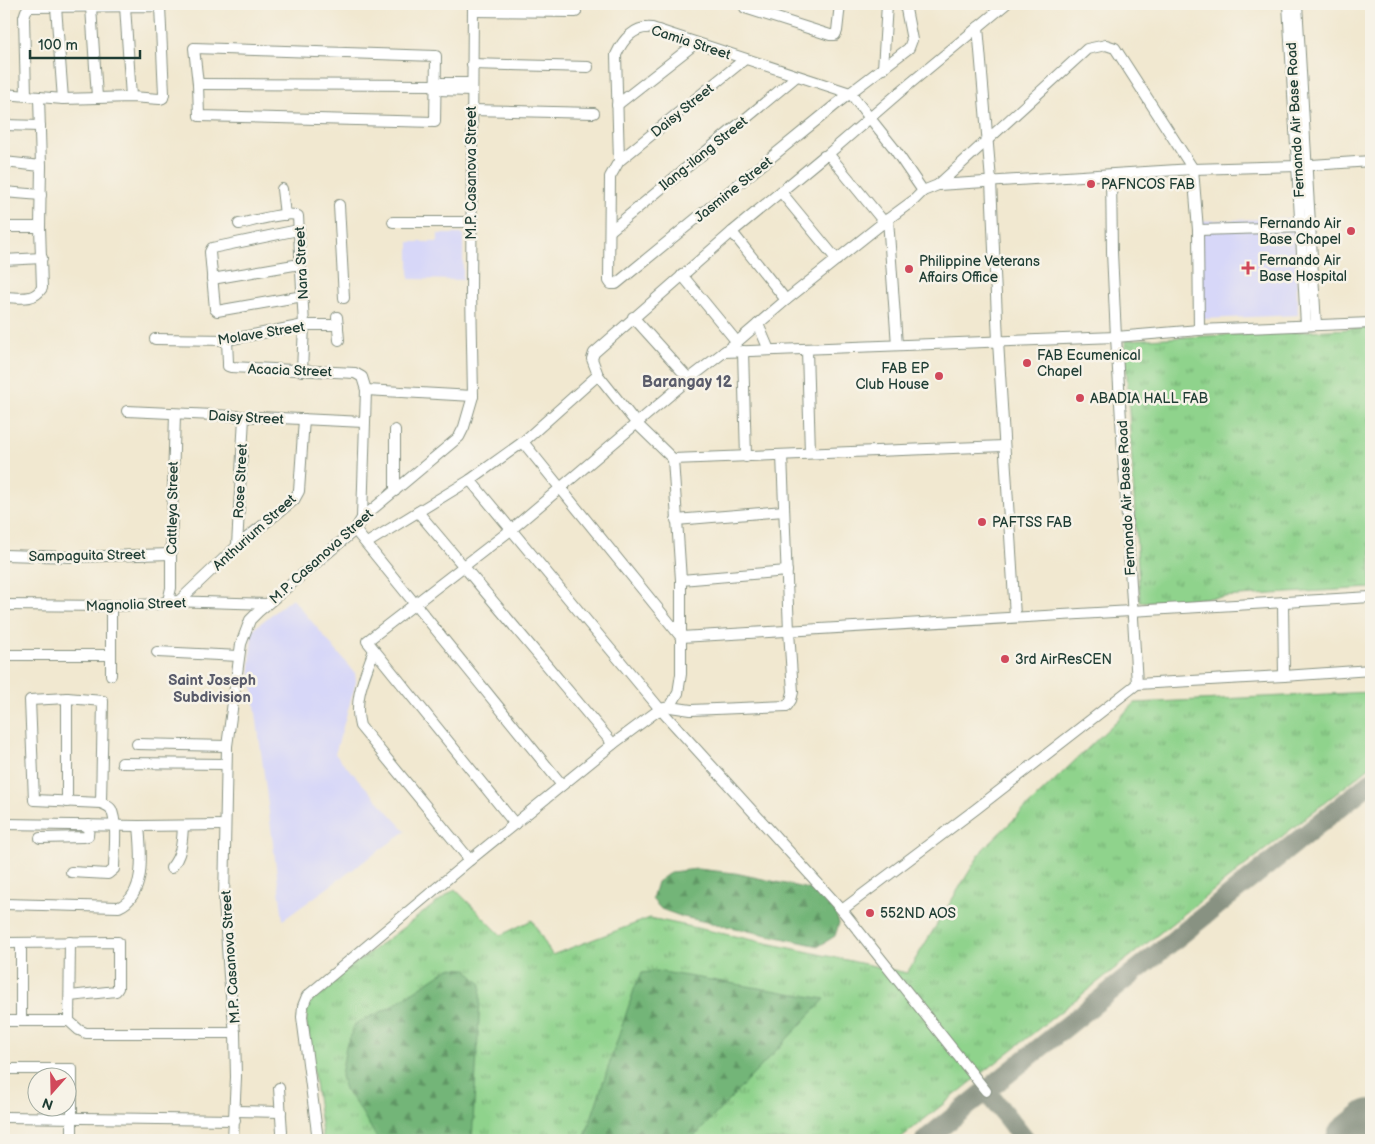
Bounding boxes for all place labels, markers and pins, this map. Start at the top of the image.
place label: PAFNCOS FAB [1101,176,1195,193]
marker: PAFNCOS FAB [1085,178,1097,190]
place label: Fernando Air Base Chapel [1259,215,1342,248]
marker: Fernando Air Base Chapel [1345,225,1357,237]
place label: Fernando Air Base Hospital [1259,252,1347,285]
place label: Philippine Veterans Affairs Office [919,253,1040,286]
marker: Fernando Air Base Hospital [1241,261,1255,275]
marker: Philippine Veterans Affairs Office [903,263,915,275]
place label: FAB Ecumenical Chapel [1037,347,1141,380]
marker: FAB Ecumenical Chapel [1021,357,1033,369]
place label: FAB EP Club House [855,360,929,393]
marker: FAB EP Club House [933,370,945,382]
place label: ABADIA HALL FAB [1090,390,1208,407]
marker: ABADIA HALL FAB [1074,392,1086,404]
place label: PAFTSS FAB [992,514,1072,531]
marker: PAFTSS FAB [976,516,988,528]
place label: 3rd AirResCEN [1015,651,1112,668]
marker: 3rd AirResCEN [999,653,1011,665]
place label: 552ND AOS [880,905,956,922]
marker: 552ND AOS [864,907,876,919]

